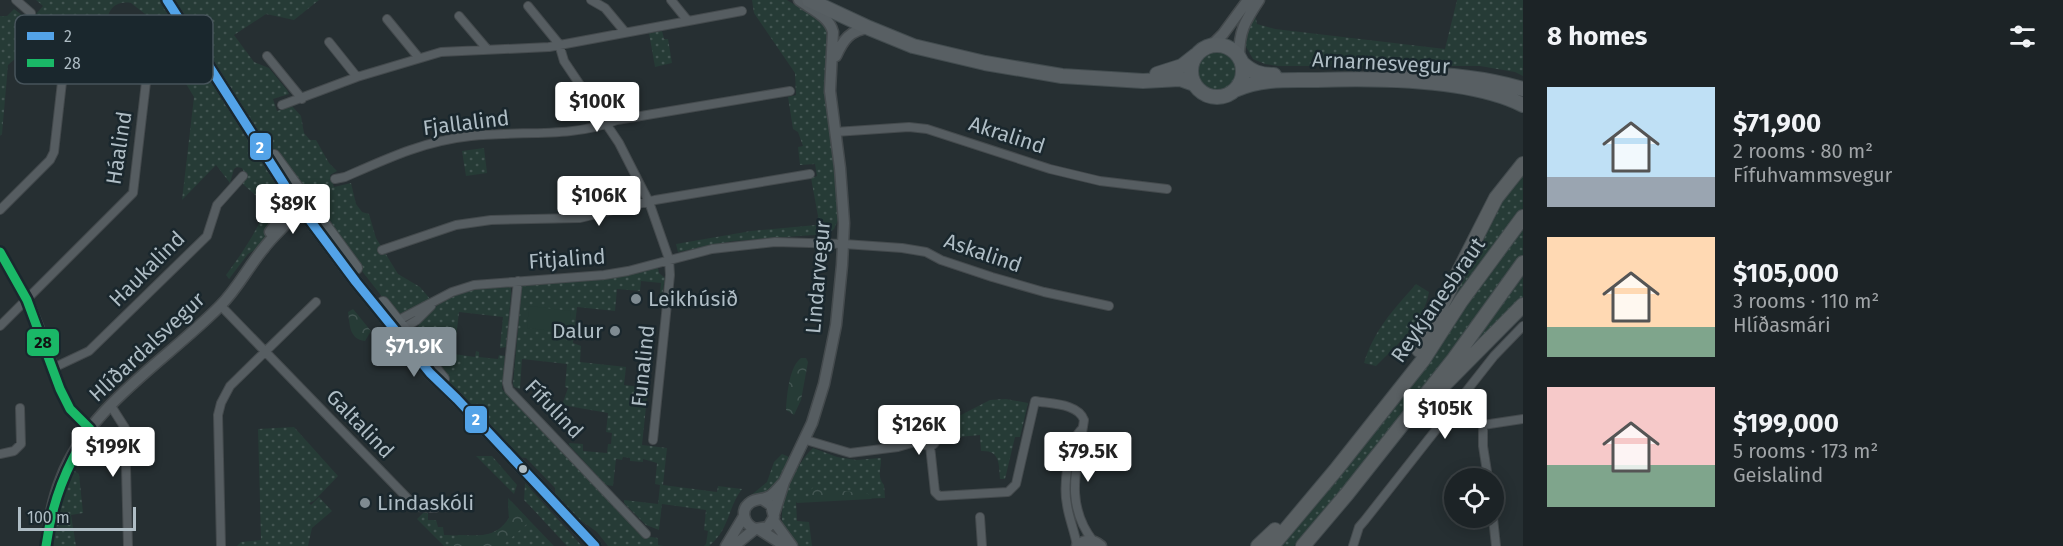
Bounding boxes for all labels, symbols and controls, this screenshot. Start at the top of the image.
legend [15,15,213,84]
icon: filters [2006,20,2039,53]
text: 8 homes [1547,21,1647,52]
text: 2 [64,27,72,46]
street label: Arnarnesvegur [1311,46,1451,80]
text: 28 [64,54,81,73]
pin: $100K [555,82,639,133]
text: $100K [569,89,625,113]
street label: Fjallalind [421,105,511,141]
text: $71,900 [1733,108,1821,139]
street label: Háalind [100,110,138,186]
street label: Akralind [966,111,1048,159]
icon: home [1595,111,1667,183]
line badge: 2 [249,132,272,161]
text: 2 [256,138,264,157]
text: 2 rooms · 80 m² [1733,139,1873,163]
text: Fífuhvammsvegur [1733,163,1892,187]
pin: $106K [557,176,641,227]
text: $106K [571,183,627,207]
pin: $89K [257,184,329,235]
text: $89K [270,191,316,215]
street label: Lindarvegur [800,219,836,335]
street label: Haukalind [104,226,190,312]
street label: Askalind [941,228,1025,278]
street label: Reykjanesbraut [1385,232,1491,368]
street label: Fitjalind [528,243,606,275]
text: $105,000 [1733,258,1839,289]
icon: home [1595,261,1667,333]
place label: Leikhúsið [648,286,738,312]
street label: Hlíðardalsvegur [84,287,210,407]
text: 3 rooms · 110 m² [1733,289,1879,313]
marker: Leikhúsið [629,292,643,306]
text: Hlíðasmári [1733,313,1831,337]
place label: Dalur [552,318,603,344]
marker: Dalur [608,324,622,338]
street label: Funalind [626,324,660,408]
pin: $71.9K [365,327,463,378]
line badge: 28 [26,328,60,357]
text: 28 [34,333,52,352]
text: $71.9K [385,334,443,358]
street label: Fífulind [519,374,589,444]
street label: Galtalind [321,384,399,464]
pin: $105K [1403,389,1487,440]
text: $105K [1418,396,1472,420]
line badge: 2 [464,405,488,434]
pin: $126K [877,405,961,456]
text: $199,000 [1733,408,1839,439]
text: 2 [472,410,480,429]
icon: home [1595,411,1667,483]
text: $126K [892,412,946,436]
pin: $199K [71,427,155,478]
pin: $79.5K [1039,432,1137,483]
text: $199K [86,434,140,458]
text: $79.5K [1058,439,1118,463]
text: 5 rooms · 173 m² [1733,439,1878,463]
unlabelled marker [517,463,529,475]
text: Geislalind [1733,463,1823,487]
map controls [1444,468,1504,528]
button: locate [1444,468,1504,528]
place label: Lindaskóli [377,490,474,516]
marker: Lindaskóli [358,496,372,510]
scale bar [18,504,136,532]
text: 100 m [27,508,70,527]

